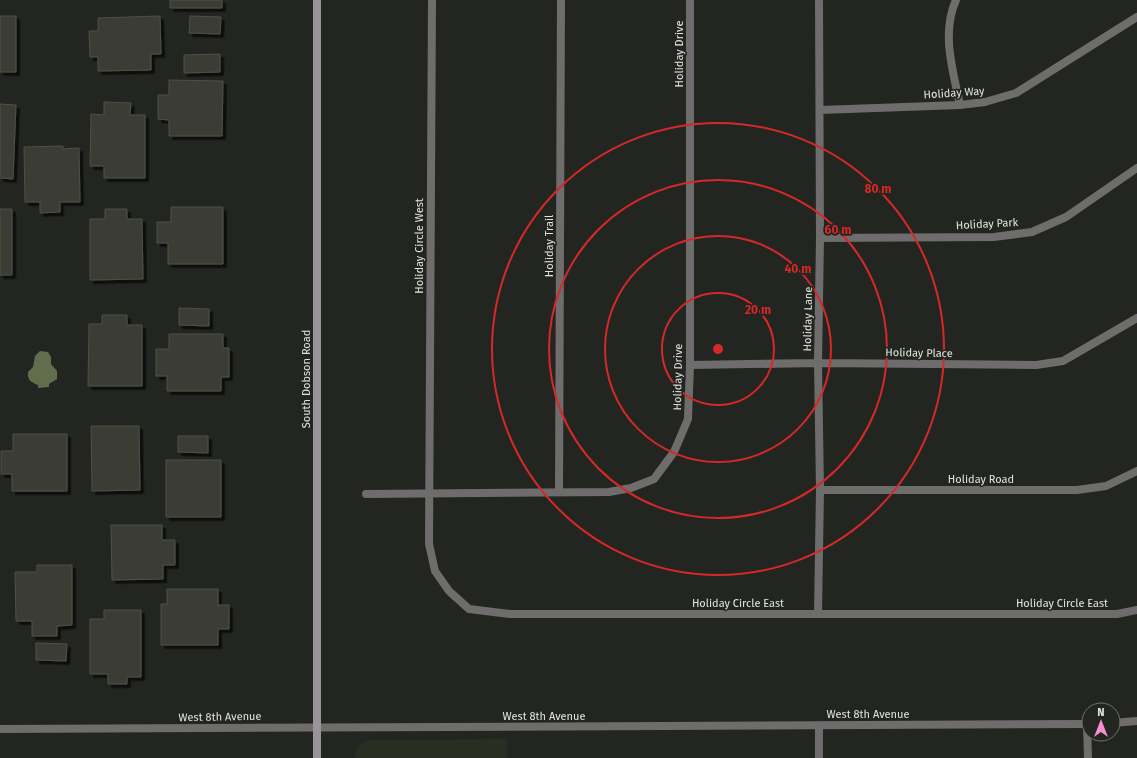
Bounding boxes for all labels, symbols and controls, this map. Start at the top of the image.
street label: Holiday Drive [673,21,686,87]
street label: Holiday Way [923,84,985,102]
text: 80 m [865,182,891,196]
street label: Holiday Circle West [413,198,426,294]
street label: Holiday Trail [543,215,556,277]
street label: Holiday Park [955,216,1019,232]
text: 60 m [825,223,851,237]
text: 40 m [785,262,811,276]
street label: Holiday Lane [801,287,815,351]
text: 20 m [745,303,771,317]
street label: South Dobson Road [300,330,313,428]
centre of rings [711,342,725,356]
street label: Holiday Drive [671,344,685,410]
street label: Holiday Place [885,346,953,360]
street label: Holiday Road [948,473,1014,486]
street label: Holiday Circle East [692,597,784,610]
street label: Holiday Circle East [1016,597,1108,610]
north arrow [1081,702,1121,742]
text: N [1097,706,1105,719]
street label: West 8th Avenue [827,708,909,721]
street label: West 8th Avenue [178,710,262,724]
street label: West 8th Avenue [503,710,585,723]

